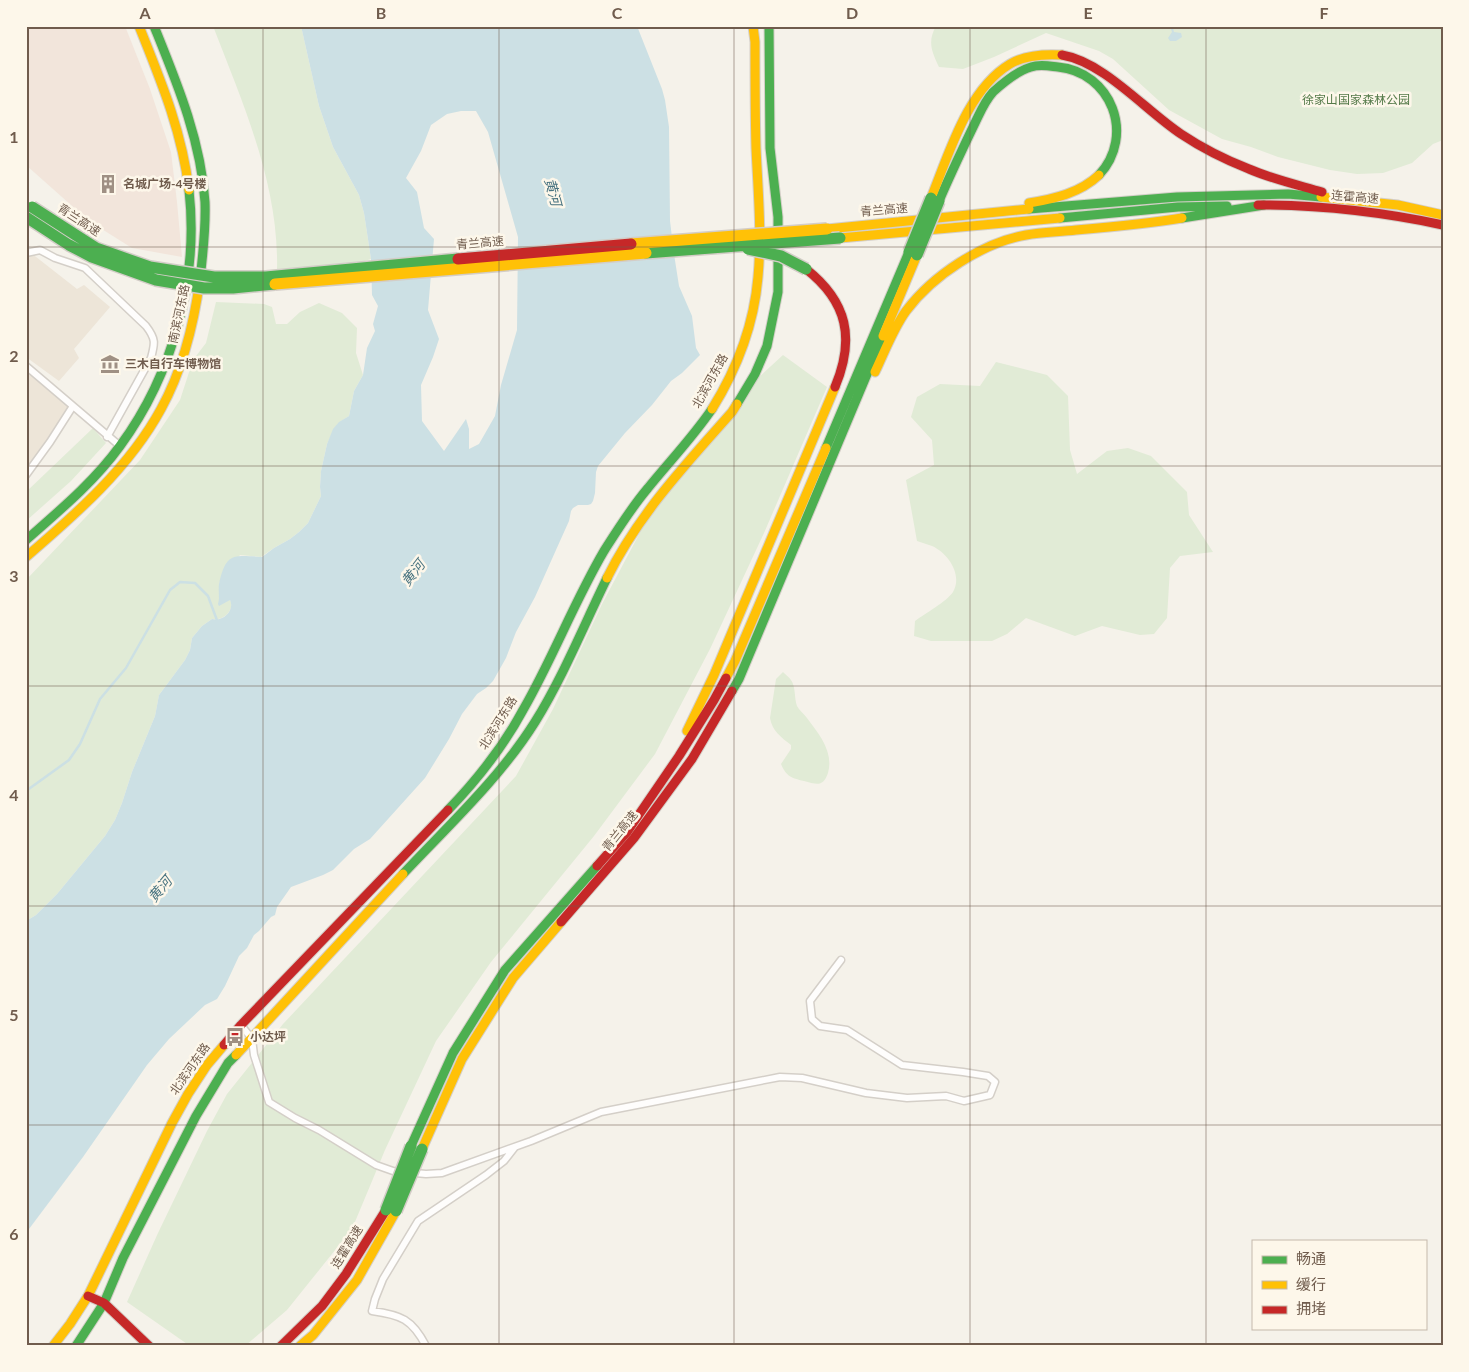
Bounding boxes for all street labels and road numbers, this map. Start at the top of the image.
street label: 连霍高速 [1330,187,1380,206]
street label: 青兰高速 [55,200,103,239]
street label: 青兰高速 [859,200,909,219]
street label: 青兰高速 [455,233,505,252]
street label: 南滨河东路 [165,283,192,345]
street label: 北滨河东路 [688,351,731,411]
street label: 北滨河东路 [475,693,520,752]
street label: 青兰高速 [599,807,641,854]
street label: 北滨河东路 [166,1040,213,1098]
street label: 连霍高速 [327,1222,366,1271]

